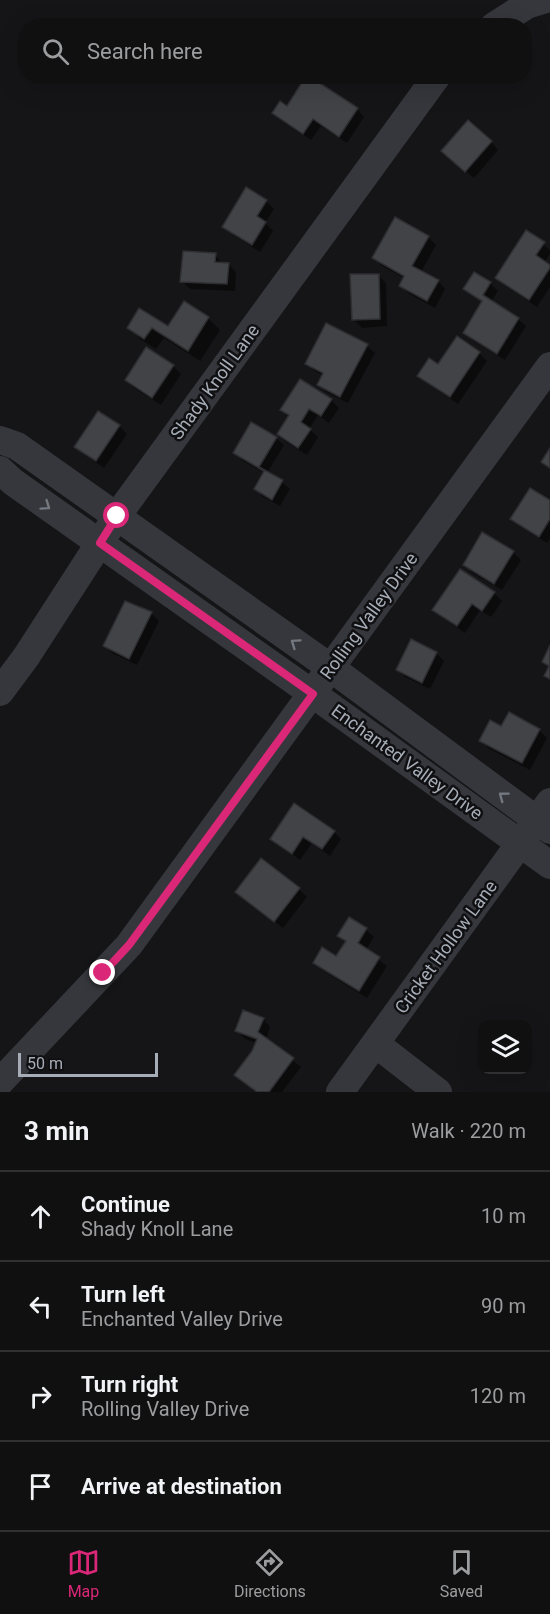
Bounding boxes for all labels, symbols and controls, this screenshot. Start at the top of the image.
search box [18,18,532,84]
icon: search [39,35,72,68]
text: Search here [87,39,203,64]
street label: Shady Knoll Lane [166,320,263,443]
one-way arrow [40,499,51,510]
route start [103,502,129,528]
street label: Rolling Valley Drive [316,548,422,683]
one-way arrow [290,639,301,650]
street label: Enchanted Valley Drive [328,700,487,824]
one-way arrow [498,792,509,803]
street label: Cricket Hollow Lane [390,876,501,1017]
route end [89,959,115,985]
map controls [478,1020,532,1074]
button: layers [478,1020,532,1074]
scale bar [18,1050,158,1078]
text: 50 m [27,1054,63,1073]
text: 3 min [24,1116,89,1146]
text: Walk · 220 m [411,1119,526,1143]
text: Continue [81,1192,170,1217]
icon: ahead [24,1200,57,1233]
text: 10 m [481,1204,526,1228]
text: Shady Knoll Lane [81,1217,233,1241]
text: Turn left [81,1282,165,1307]
icon: left [24,1290,57,1323]
text: 90 m [481,1294,526,1318]
text: Enchanted Valley Drive [81,1307,283,1331]
text: Turn right [81,1372,178,1397]
icon: right [24,1380,57,1413]
text: 120 m [470,1384,526,1408]
text: Rolling Valley Drive [81,1397,249,1421]
icon: arrive [24,1470,57,1503]
text: Arrive at destination [81,1474,282,1499]
tab: Map [67,1546,100,1601]
tab: Directions [234,1546,306,1601]
tab: Saved [440,1546,483,1601]

